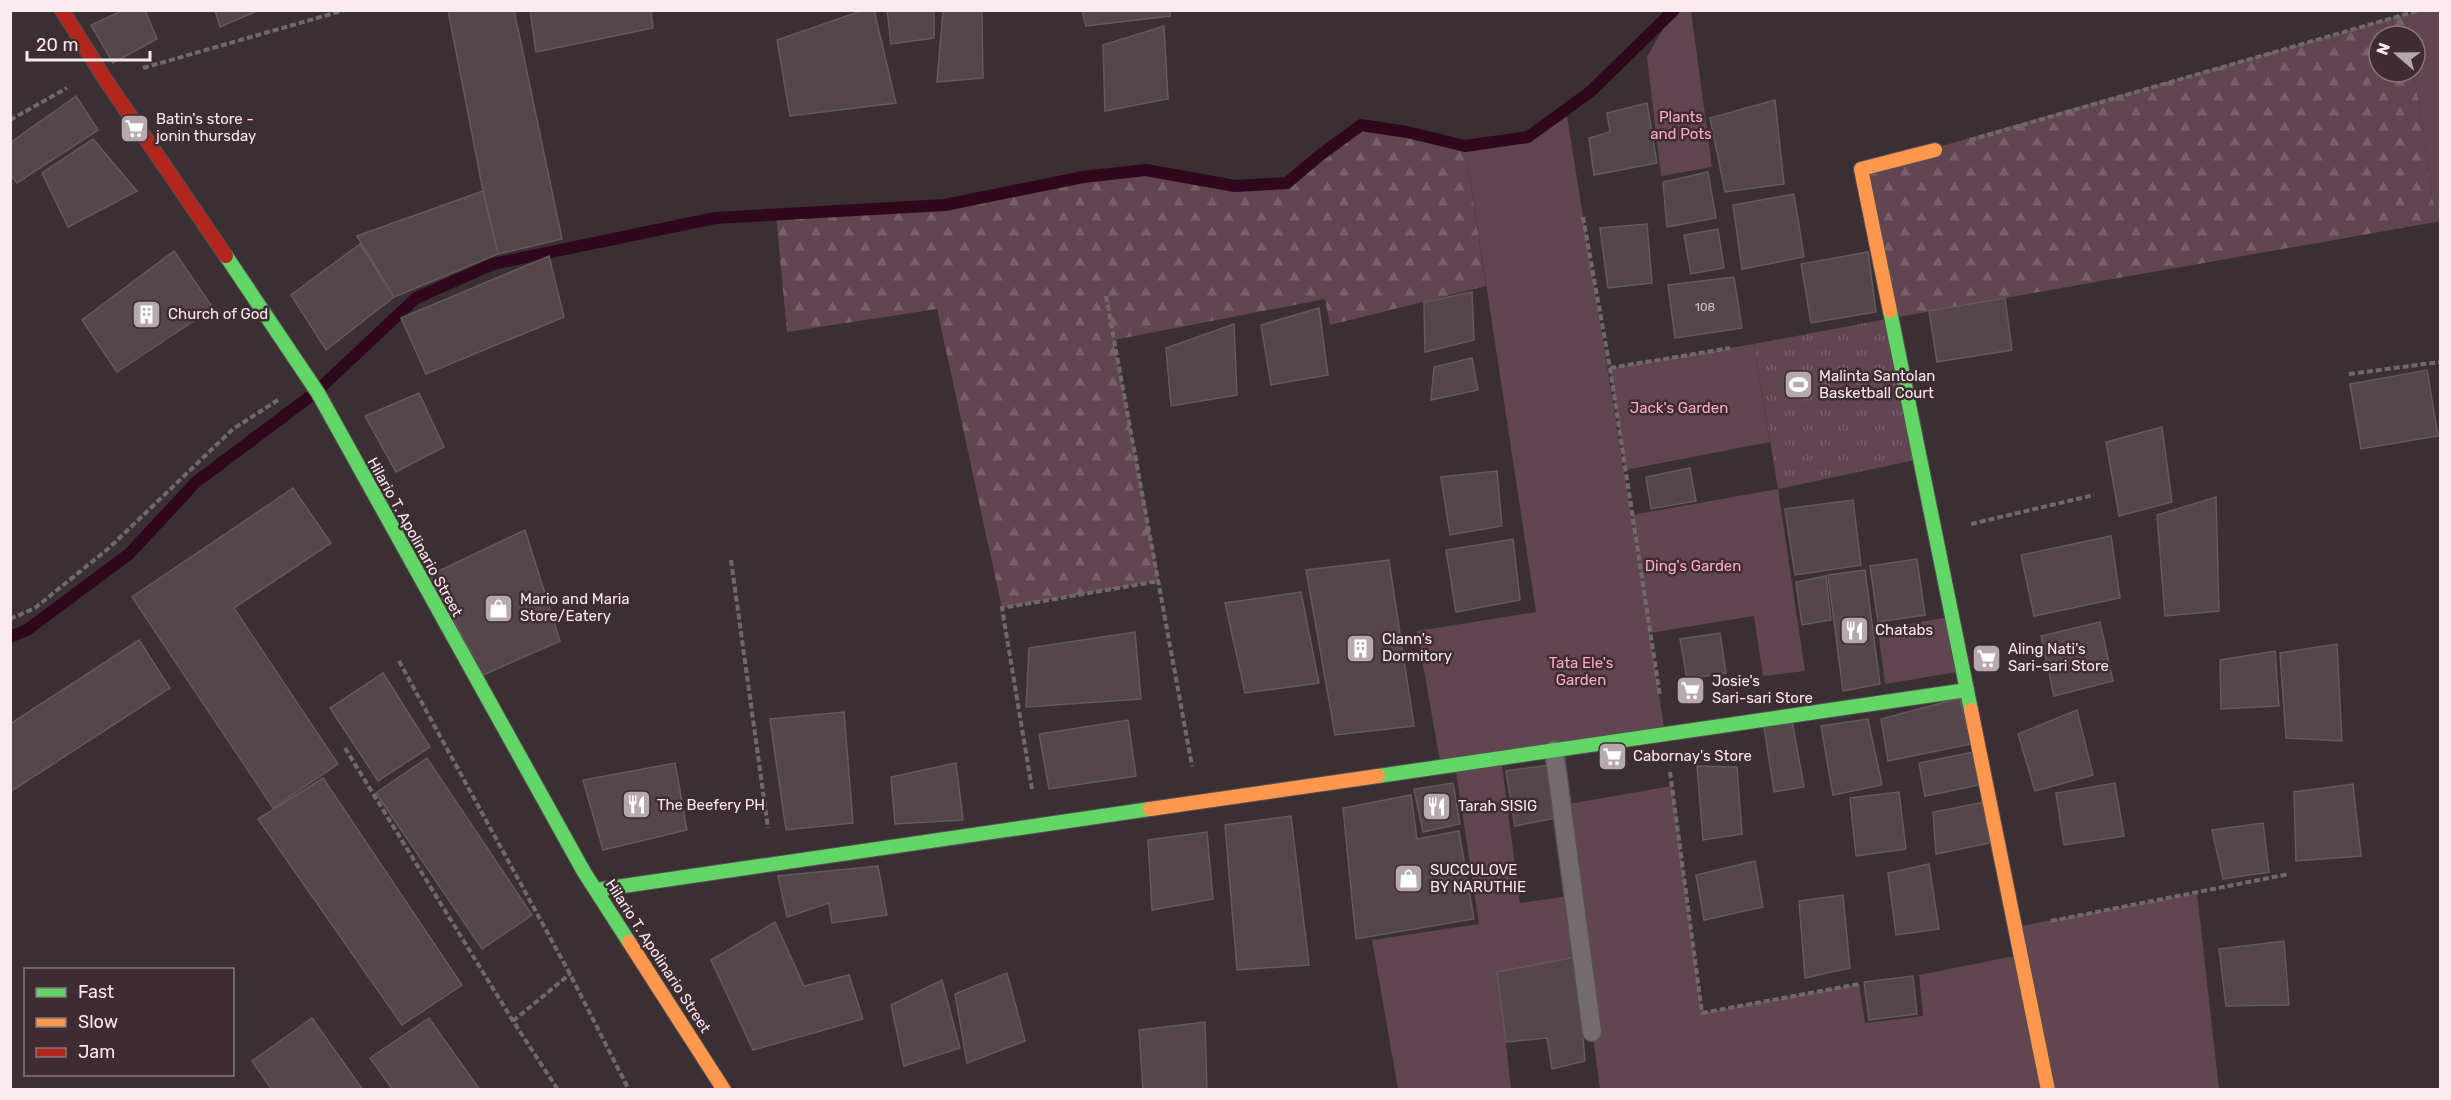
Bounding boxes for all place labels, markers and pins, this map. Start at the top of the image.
place label: Batin's store - jonin thursday [155,110,256,145]
supermarket icon: Batin's store - jonin thursday [119,112,151,144]
building icon: Church of God [131,298,163,330]
place label: Church of God [168,305,268,323]
place label: Malinta Santolan Basketball Court [1819,367,1935,402]
sports icon: Malinta Santolan Basketball Court [1782,369,1814,401]
place label: Mario and Maria Store/Eatery [520,590,630,625]
shop icon: Mario and Maria Store/Eatery [483,592,515,624]
restaurant icon: Chatabs [1838,614,1870,646]
place label: Chatabs [1875,621,1933,639]
place label: Clann's Dormitory [1382,630,1452,665]
building icon: Clann's Dormitory [1345,632,1377,664]
place label: Aling Nati's Sari-sari Store [2008,640,2109,675]
supermarket icon: Aling Nati's Sari-sari Store [1971,642,2003,674]
place label: Josie's Sari-sari Store [1712,672,1813,707]
supermarket icon: Josie's Sari-sari Store [1675,674,1707,706]
supermarket icon: Cabornay's Store [1596,740,1628,772]
place label: Cabornay's Store [1633,747,1752,765]
restaurant icon: The Beefery PH [620,789,652,821]
restaurant icon: Tarah SISIG [1421,790,1453,822]
place label: The Beefery PH [657,796,765,814]
place label: Tarah SISIG [1458,797,1537,815]
place label: SUCCULOVE BY NARUTHIE [1430,861,1526,896]
shop icon: SUCCULOVE BY NARUTHIE [1393,863,1425,895]

